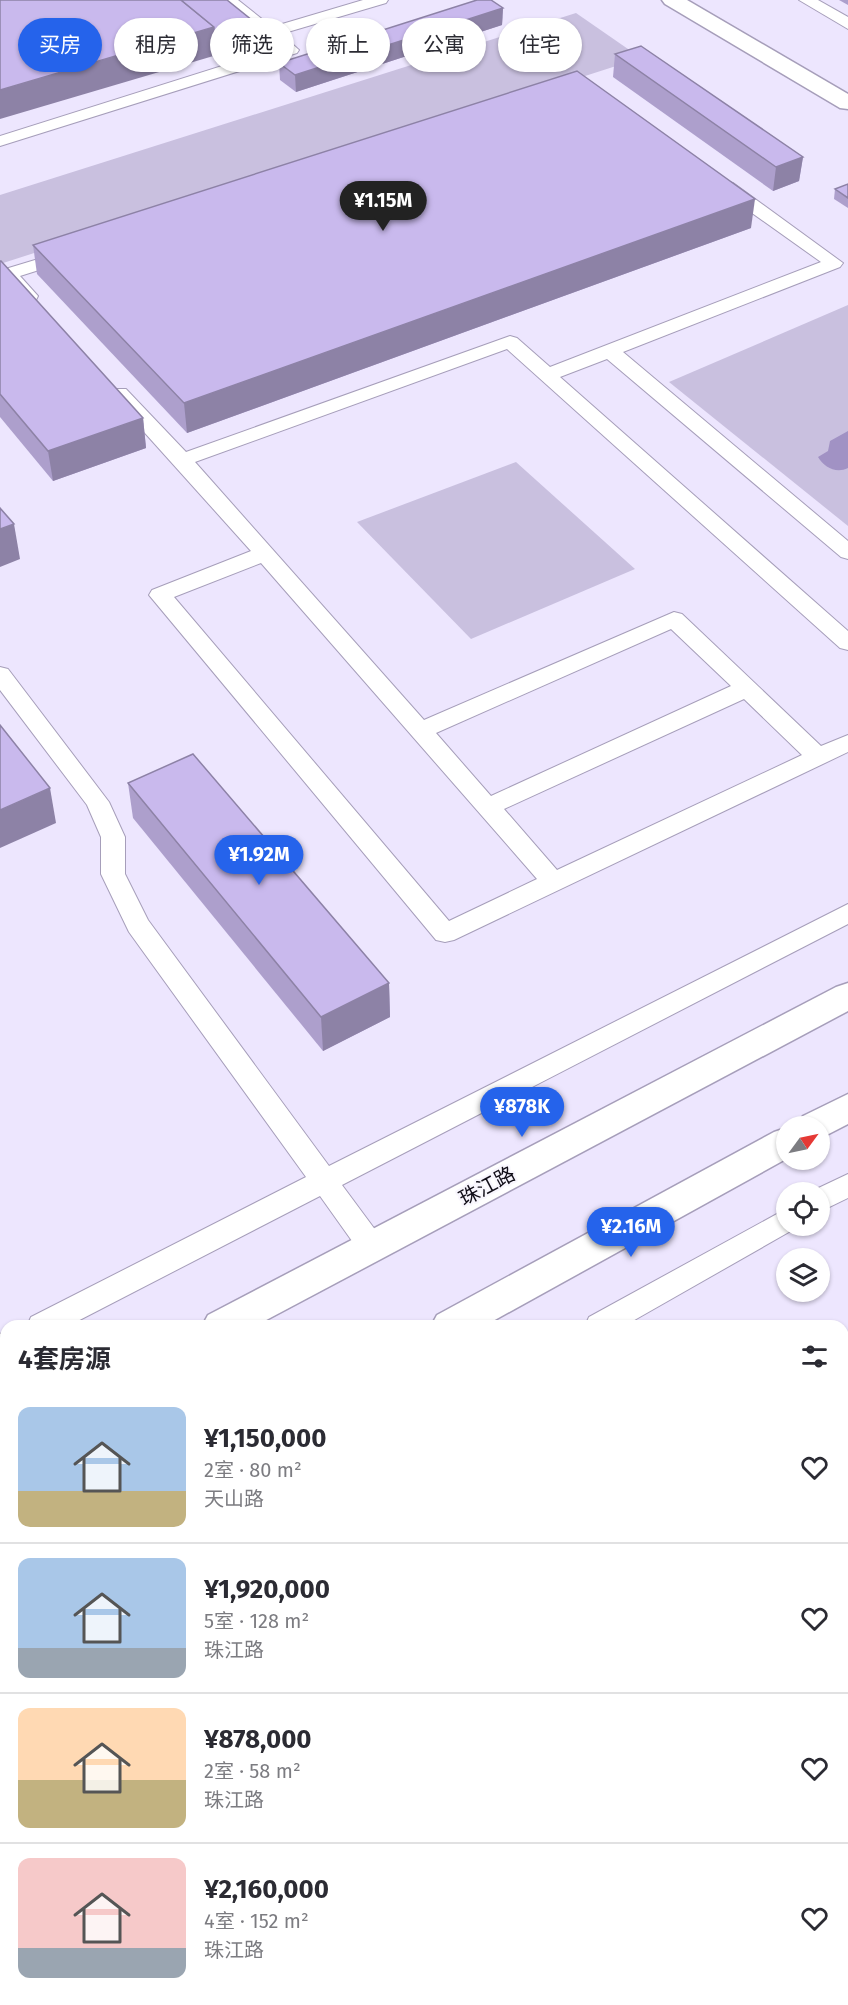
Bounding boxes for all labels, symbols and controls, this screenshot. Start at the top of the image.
chip: 买房 [18,18,102,72]
chip: 租房 [114,18,198,72]
chip: 筛选 [210,18,294,72]
chip: 新上 [306,18,390,72]
chip: 公寓 [402,18,486,72]
chip: 住宅 [498,18,582,72]
pin: ¥1.15M [334,181,432,232]
text: ¥1.15M [354,188,412,212]
pin: ¥1.92M [210,835,308,886]
text: ¥1.92M [228,842,290,866]
pin: ¥878K [480,1087,564,1138]
text: ¥878K [494,1094,550,1118]
north arrow [776,1116,830,1170]
map controls [776,1116,830,1302]
street label: 珠江路 [455,1161,519,1211]
button: locate [776,1182,830,1236]
pin: ¥2.16M [582,1207,680,1258]
text: ¥2.16M [601,1214,661,1238]
button: layers [776,1248,830,1302]
icon: filters [798,1340,831,1373]
text: 4套房源 [18,1344,111,1375]
text: ¥1,150,000 [204,1423,326,1454]
icon: home [66,1431,138,1503]
icon: heart [798,1451,831,1484]
text: 2室 · 80 m² [204,1458,302,1482]
text: 天山路 [204,1487,264,1511]
text: ¥1,920,000 [204,1574,330,1605]
icon: home [66,1582,138,1654]
icon: heart [798,1602,831,1635]
text: 5室 · 128 m² [204,1609,309,1633]
text: 珠江路 [204,1638,264,1662]
text: ¥878,000 [204,1724,312,1755]
icon: home [66,1732,138,1804]
icon: heart [798,1752,831,1785]
text: 2室 · 58 m² [204,1759,301,1783]
text: 珠江路 [204,1788,264,1812]
text: ¥2,160,000 [204,1874,329,1905]
icon: home [66,1882,138,1954]
icon: heart [798,1902,831,1935]
text: 4室 · 152 m² [204,1909,309,1933]
text: 珠江路 [204,1938,264,1962]

